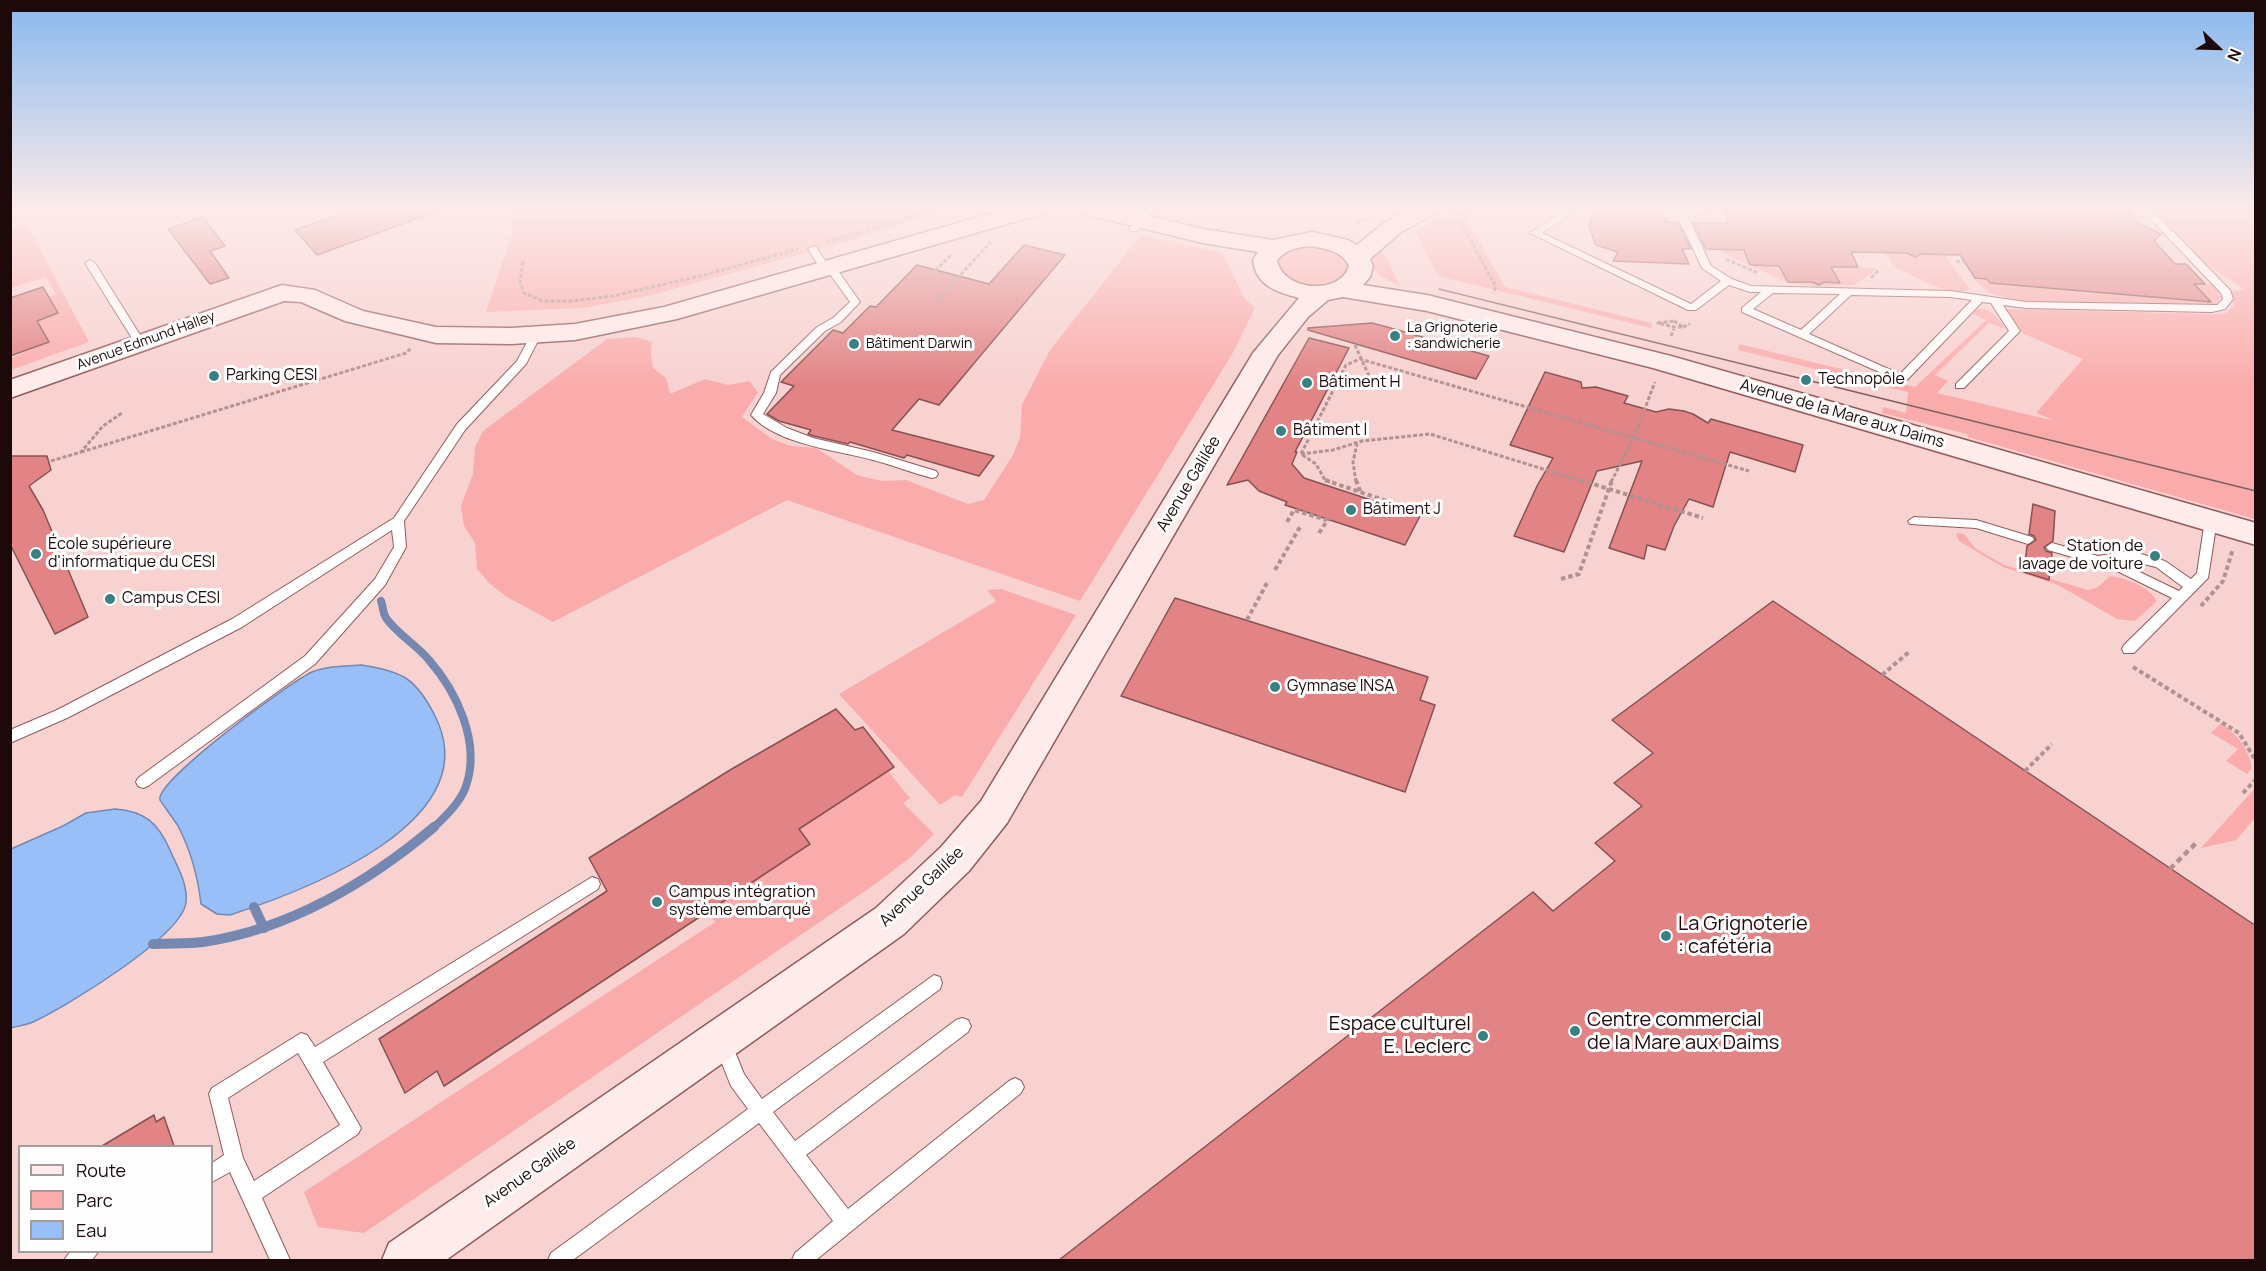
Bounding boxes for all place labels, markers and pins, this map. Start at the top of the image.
place label: La Grignoterie : sandwicherie [1407,320,1500,352]
marker: La Grignoterie : sandwicherie [1388,329,1402,343]
place label: Bâtiment Darwin [866,336,972,352]
marker: Bâtiment Darwin [847,337,861,351]
place label: Parking CESI [226,366,318,386]
marker: Parking CESI [207,369,221,383]
place label: Technopôle [1818,370,1905,390]
place label: Bâtiment H [1319,373,1401,393]
marker: Technopôle [1799,373,1813,387]
marker: Bâtiment H [1300,376,1314,390]
place label: Bâtiment I [1293,421,1367,441]
marker: Bâtiment I [1274,424,1288,438]
place label: Bâtiment J [1363,500,1441,520]
marker: Bâtiment J [1344,503,1358,517]
place label: École supérieure d'informatique du CESI [48,535,215,573]
place label: Station de lavage de voiture [2018,537,2143,575]
marker: École supérieure d'informatique du CESI [29,547,43,561]
marker: Station de lavage de voiture [2148,549,2162,563]
place label: Campus CESI [122,589,220,609]
marker: Campus CESI [103,592,117,606]
place label: Gymnase INSA [1287,677,1394,697]
marker: Gymnase INSA [1268,680,1282,694]
place label: Campus intégration système embarqué [669,883,815,921]
marker: Campus intégration système embarqué [650,895,664,909]
place label: La Grignoterie : cafétéria [1678,912,1808,959]
marker: La Grignoterie : cafétéria [1659,929,1673,943]
place label: Centre commercial de la Mare aux Daims [1587,1008,1779,1055]
place label: Espace culturel E. Leclerc [1329,1012,1471,1059]
marker: Centre commercial de la Mare aux Daims [1568,1024,1582,1038]
marker: Espace culturel E. Leclerc [1476,1029,1490,1043]

